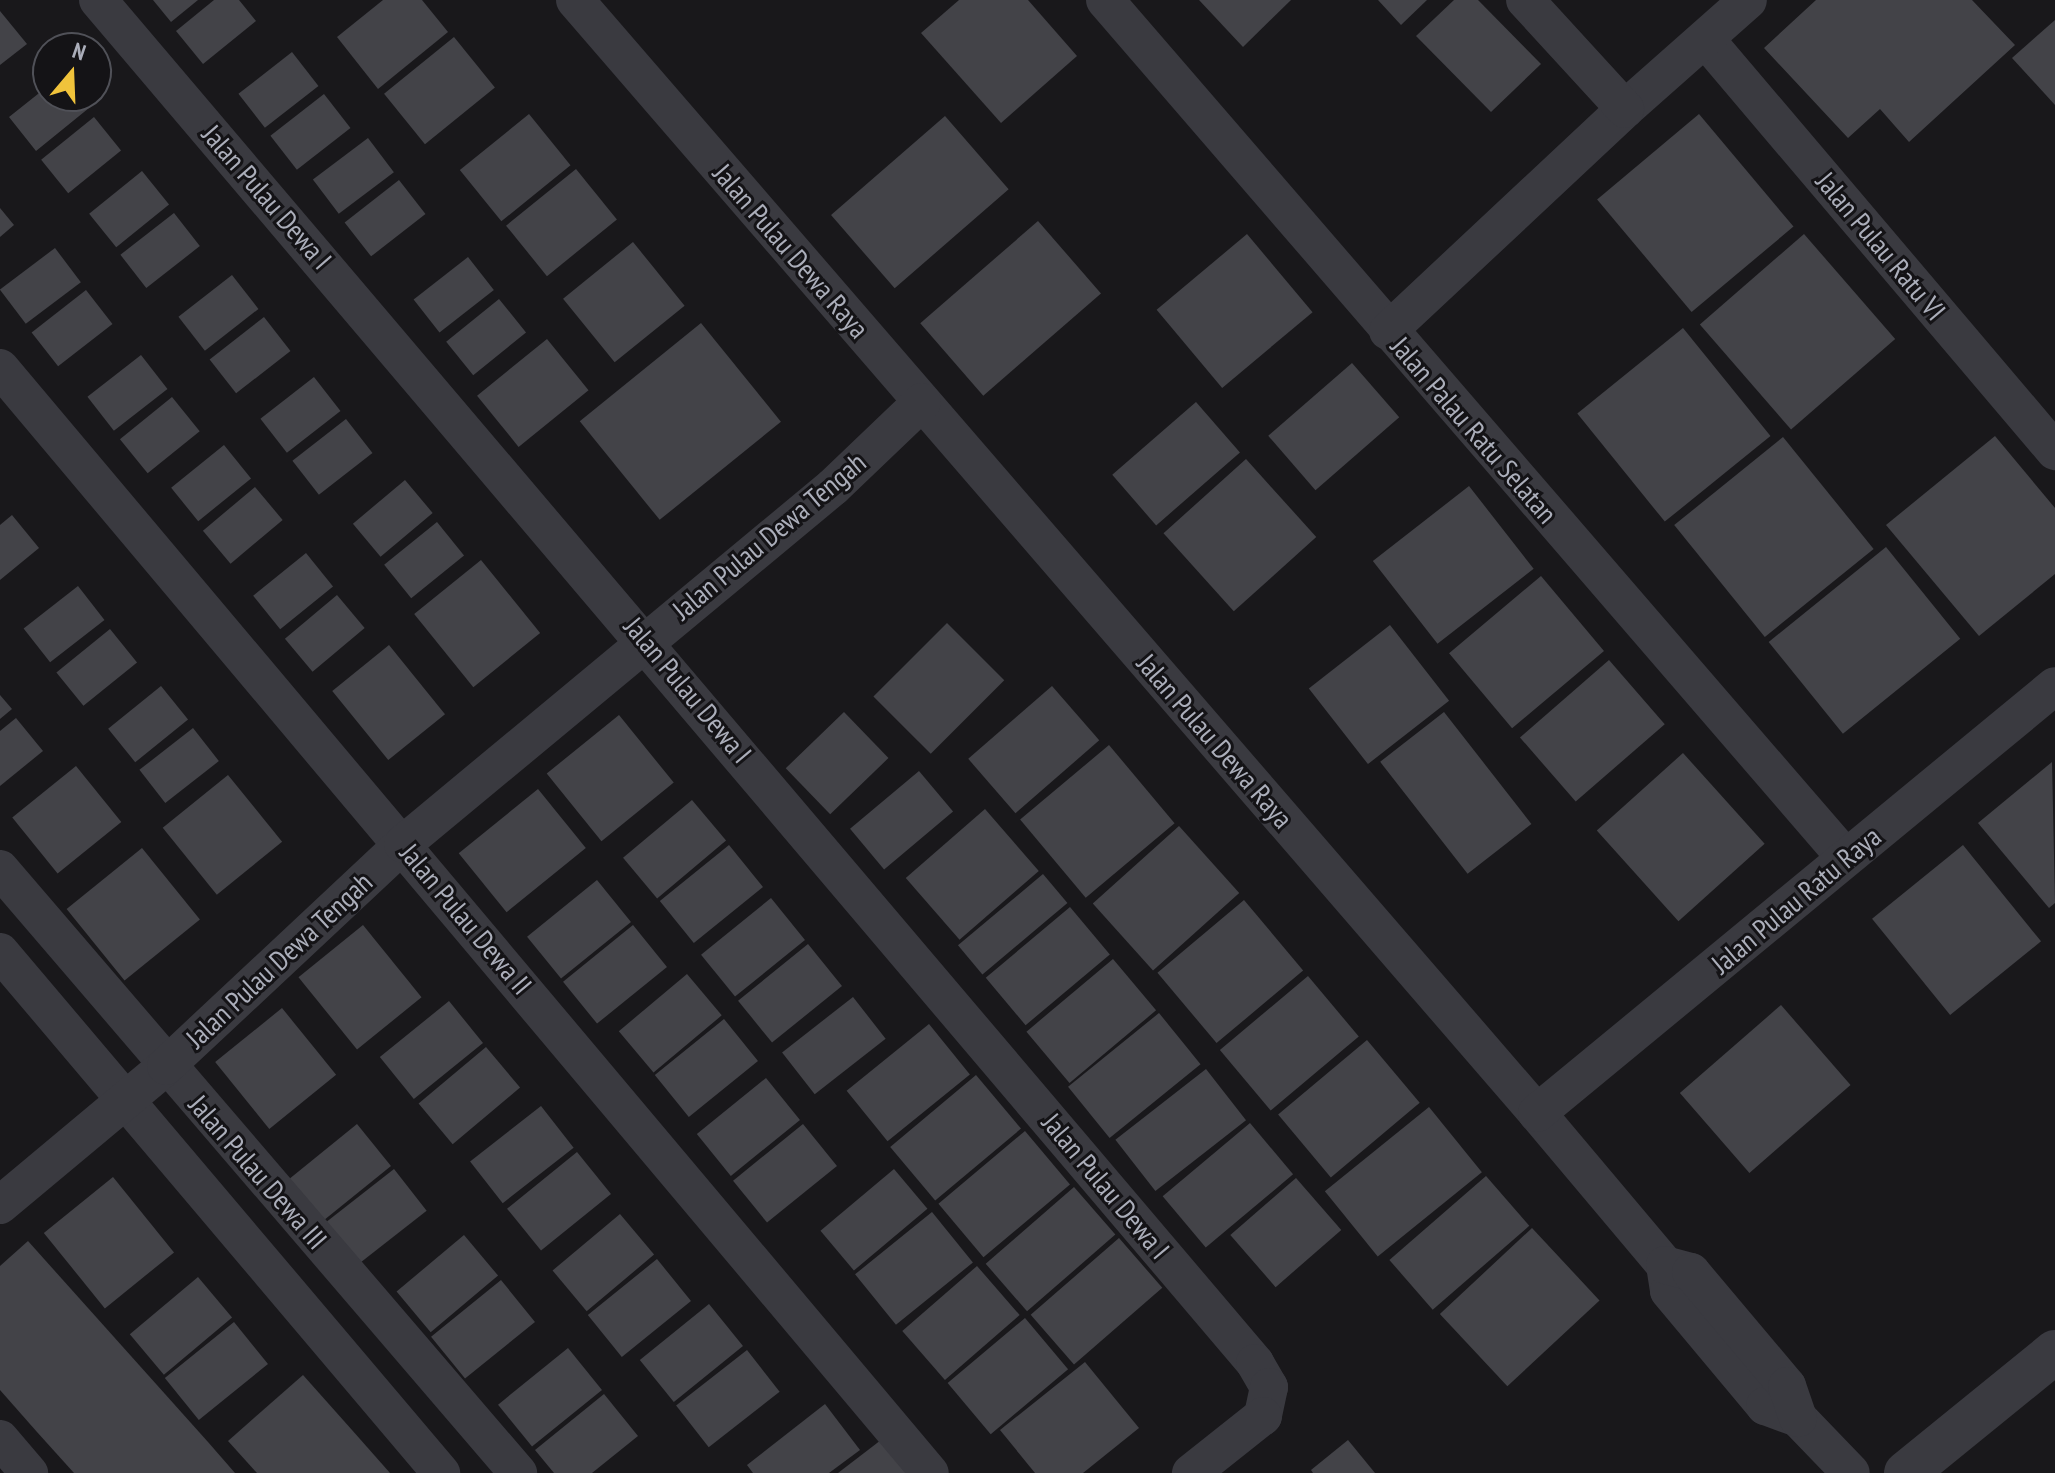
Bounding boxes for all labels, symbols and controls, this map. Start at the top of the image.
north arrow [32,32,112,112]
text: N [69,36,89,66]
street label: Jalan Pulau Dewa I [195,118,339,276]
street label: Jalan Pulau Dewa Raya [706,157,876,345]
street label: Jalan Pulau Ratu VI [1809,165,1953,327]
street label: Jalan Palau Ratu Selatan [1384,330,1564,530]
street label: Jalan Pulau Dewa Tengah [665,445,873,627]
street label: Jalan Pulau Dewa I [617,610,759,770]
street label: Jalan Pulau Dewa Raya [1130,647,1300,835]
street label: Jalan Pulau Ratu Raya [1705,819,1887,981]
street label: Jalan Pulau Dewa II [393,837,539,1001]
street label: Jalan Pulau Dewa Tengah [179,865,379,1055]
street label: Jalan Pulau Dewa III [182,1088,334,1256]
street label: Jalan Pulau Dewa I [1035,1106,1177,1266]

